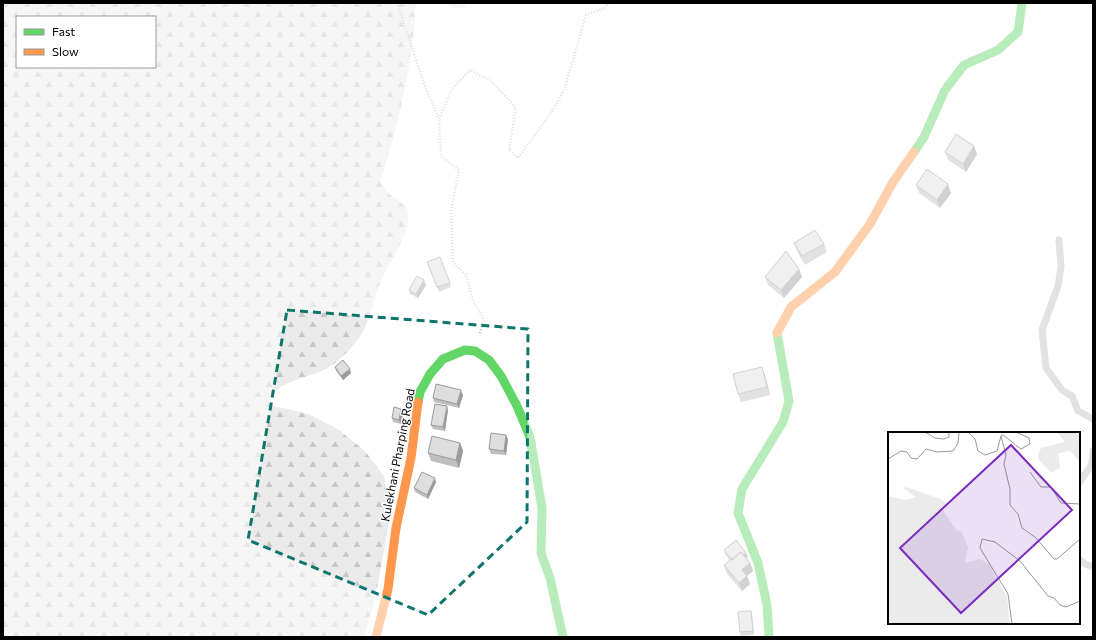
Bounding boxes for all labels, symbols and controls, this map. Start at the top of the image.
legend [16,16,156,68]
text: Fast [52,24,75,38]
text: Slow [52,44,79,58]
street label: Kulekhani Pharping Road [377,387,417,523]
inset map [888,432,1080,624]

